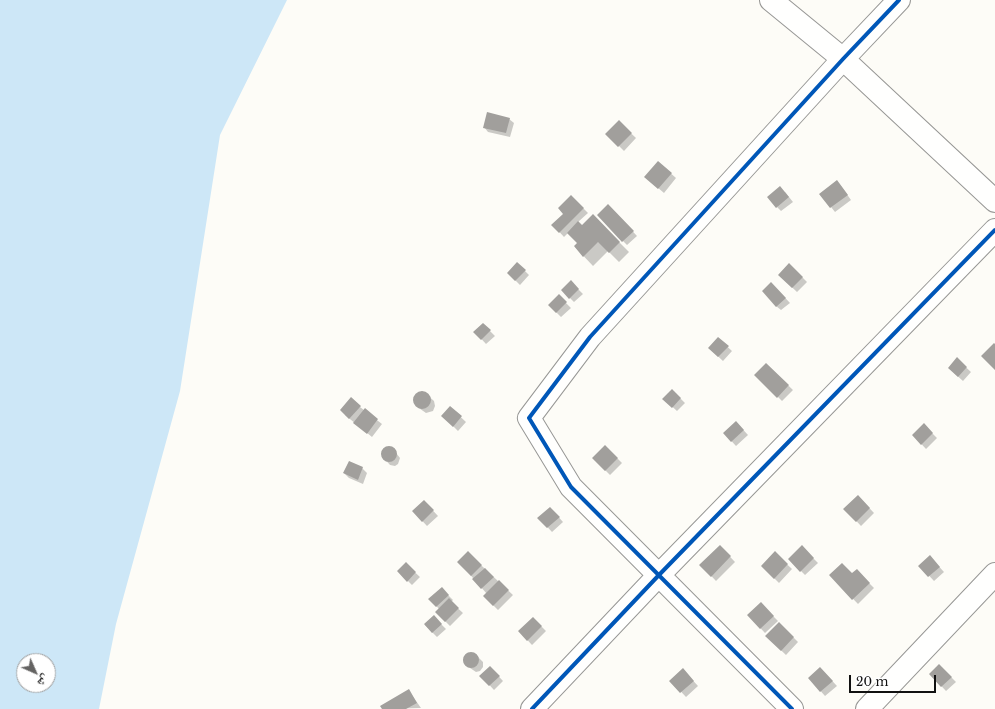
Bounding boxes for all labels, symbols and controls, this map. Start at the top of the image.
north arrow [16,653,56,693]
scale bar [851,667,938,693]
text: ش [35,672,53,690]
text: 20 m [856,674,888,689]

